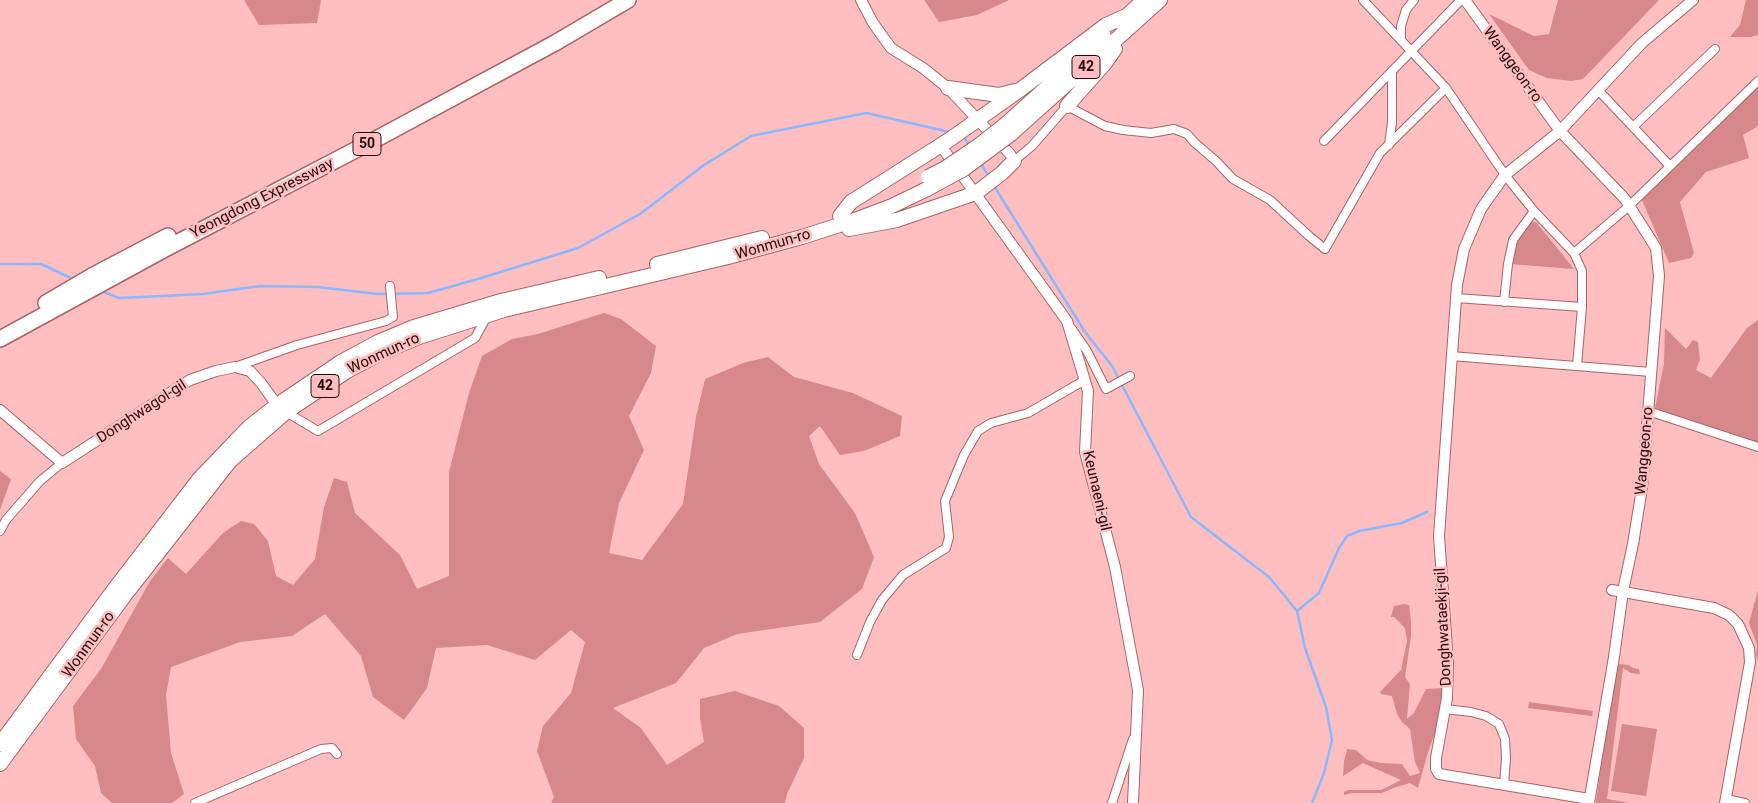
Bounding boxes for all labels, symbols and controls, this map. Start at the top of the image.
street label: Wanggeon-ro [1479,24,1545,106]
road number: 42 [1072,56,1100,78]
road number: 50 [353,132,381,156]
street label: Yeongdong Expressway [187,155,337,243]
street label: Wonmun-ro [733,226,813,264]
street label: Wonmun-ro [345,330,423,378]
road number: 42 [311,374,339,398]
street label: Donghwagol-gil [94,376,190,448]
street label: Wanggeon-ro [1632,406,1658,496]
street label: Keunaeni-gil [1078,449,1114,533]
street label: Donghwataekji-gil [1432,567,1456,687]
street label: Wonmun-ro [59,608,119,682]

